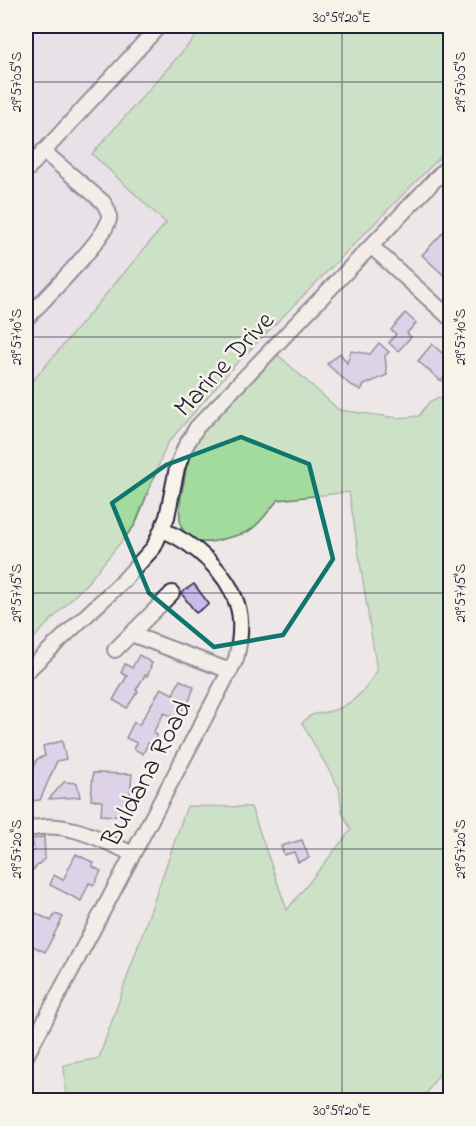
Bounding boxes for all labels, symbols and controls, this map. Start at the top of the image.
text: 30°59'20"E [313,7,371,29]
text: 29°57'05"S [6,51,28,112]
text: 29°57'05"S [450,51,472,112]
street label: Marine Drive [165,303,285,427]
text: 29°57'10"S [6,308,28,365]
text: 29°57'10"S [450,308,472,365]
text: 29°57'15"S [6,563,28,622]
text: 29°57'15"S [450,563,472,622]
street label: Buldana Road [92,694,203,855]
text: 29°57'20"S [6,819,28,879]
text: 29°57'20"S [450,819,472,879]
text: 30°59'20"E [313,1100,371,1122]

